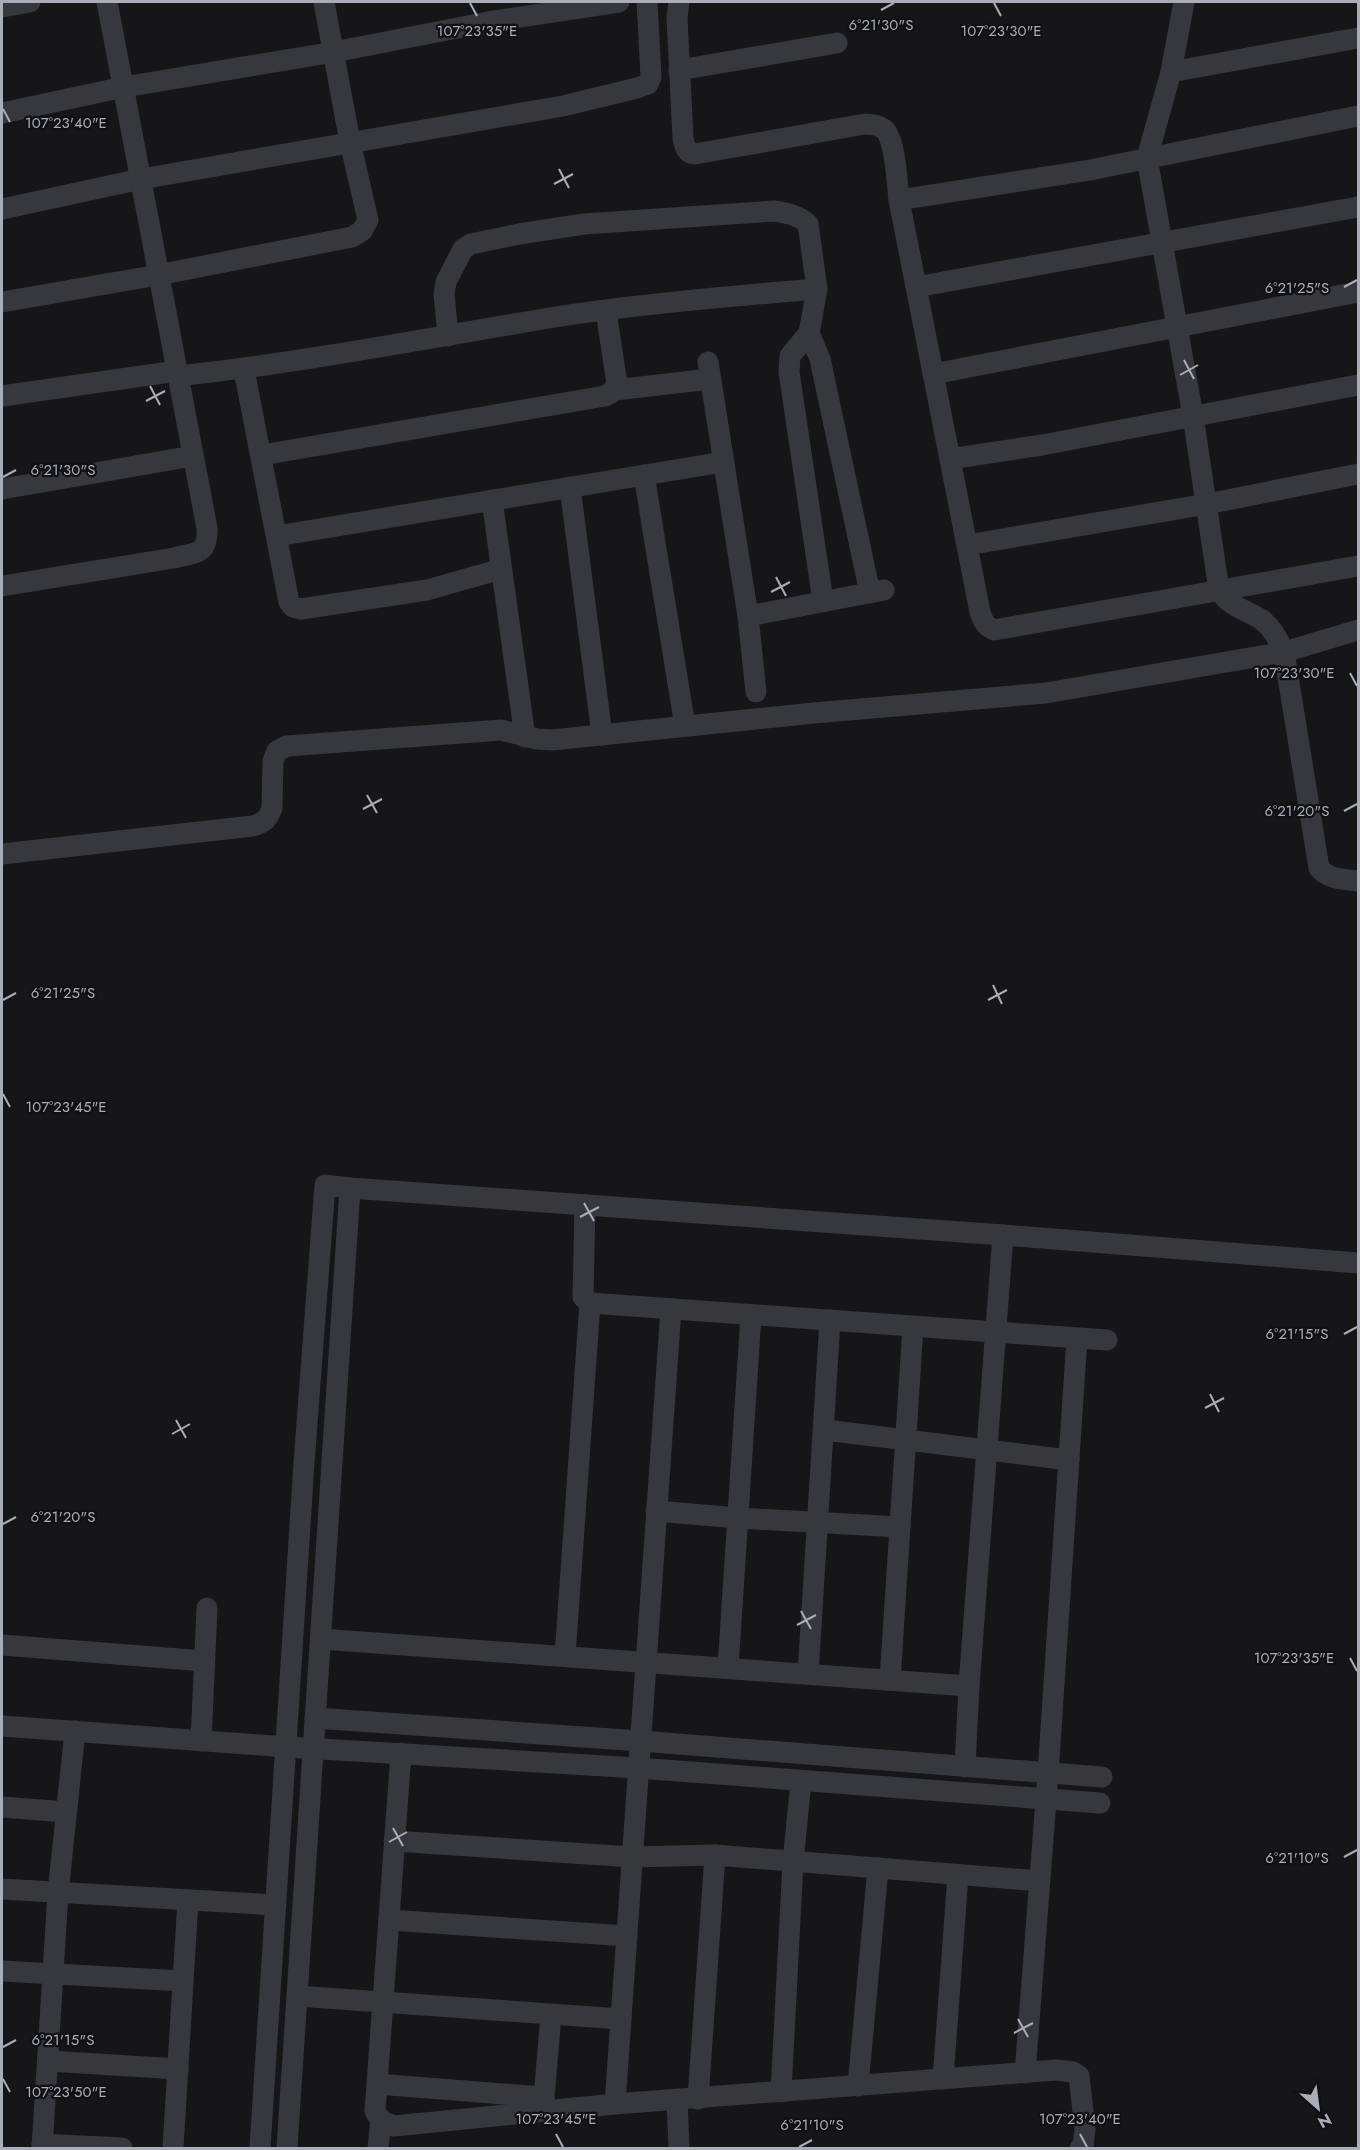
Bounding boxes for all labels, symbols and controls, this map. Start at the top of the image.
text: 6°21'30"S [849,14,913,36]
text: 107°23'35"E [437,20,517,42]
text: 107°23'30"E [960,20,1042,42]
text: 107°23'40"E [25,112,107,134]
text: 6°21'25"S [1265,277,1329,299]
text: 6°21'30"S [31,459,95,481]
text: 107°23'30"E [1253,662,1335,684]
text: 6°21'20"S [1264,800,1330,822]
text: 6°21'25"S [31,982,95,1004]
text: 107°23'45"E [25,1096,107,1118]
text: 6°21'15"S [1266,1323,1328,1345]
text: 6°21'20"S [30,1506,96,1528]
text: 107°23'35"E [1254,1647,1334,1669]
text: 6°21'10"S [1265,1847,1329,1869]
text: 6°21'15"S [32,2029,94,2051]
north arrow [1288,2078,1348,2138]
text: 107°23'50"E [25,2081,107,2103]
text: 107°23'45"E [515,2108,597,2130]
text: 107°23'40"E [1039,2108,1121,2130]
text: N [1314,2108,1336,2134]
text: 6°21'10"S [780,2114,844,2136]

